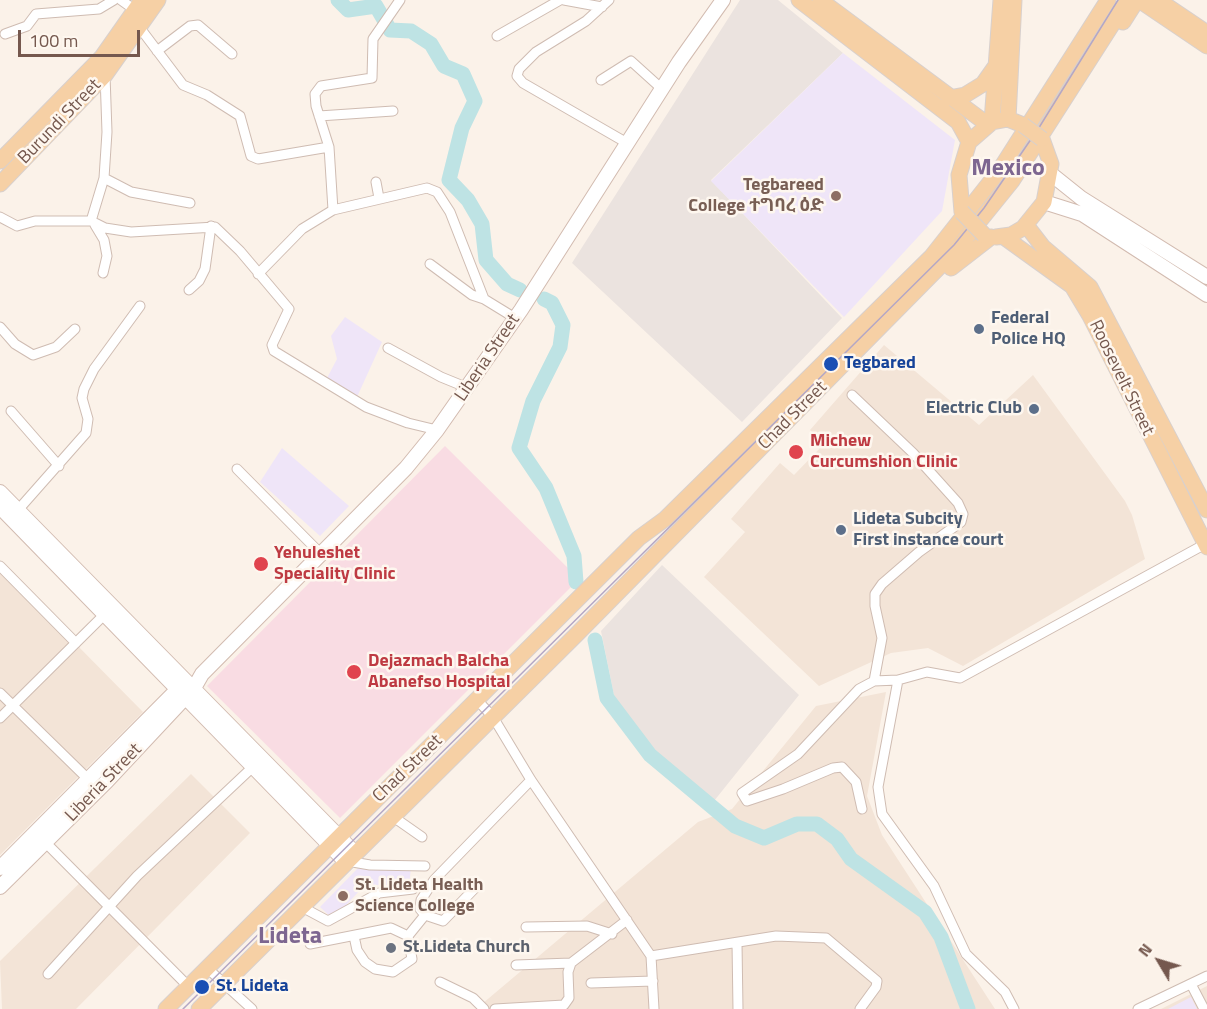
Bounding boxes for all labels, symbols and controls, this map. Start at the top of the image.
scale bar [21,18,142,56]
text: 100 m [29,27,78,54]
street label: Burundi Street [14,75,106,169]
district label: Mexico [971,155,1045,183]
place label: Tegbareed College ተግባረ ዕድ [688,175,824,218]
marker: Tegbareed College ተግባረ ዕድ [829,189,843,203]
place label: Federal Police HQ [991,308,1066,350]
street label: Liberia Street [451,310,525,406]
street label: Roosevelt Street [1084,317,1158,439]
marker: Federal Police HQ [972,322,986,336]
place label: Tegbared [844,353,916,375]
marker: Tegbared [822,355,840,373]
street label: Chad Street [754,377,832,455]
place label: Electric Club [926,398,1022,420]
marker: Electric Club [1027,402,1041,416]
place label: Michew Curcumshion Clinic [810,431,958,474]
marker: Michew Curcumshion Clinic [787,443,805,461]
place label: Lideta Subcity First instance court [853,509,1004,552]
marker: Lideta Subcity First instance court [834,523,848,537]
place label: Yehuleshet Speciality Clinic [274,543,396,586]
marker: Yehuleshet Speciality Clinic [252,555,270,573]
place label: Dejazmach Balcha Abanefso Hospital [368,651,511,694]
marker: Dejazmach Balcha Abanefso Hospital [345,663,363,681]
street label: Chad Street [369,731,447,807]
street label: Liberia Street [61,739,147,827]
place label: St. Lideta Health Science College [355,875,484,918]
marker: St. Lideta Health Science College [336,889,350,903]
district label: Lideta [258,923,322,951]
north arrow [1129,931,1189,991]
place label: St.Lideta Church [403,937,530,959]
text: N [1132,938,1158,962]
marker: St.Lideta Church [384,941,398,955]
place label: St. Lideta [216,976,289,998]
marker: St. Lideta [193,978,211,996]

